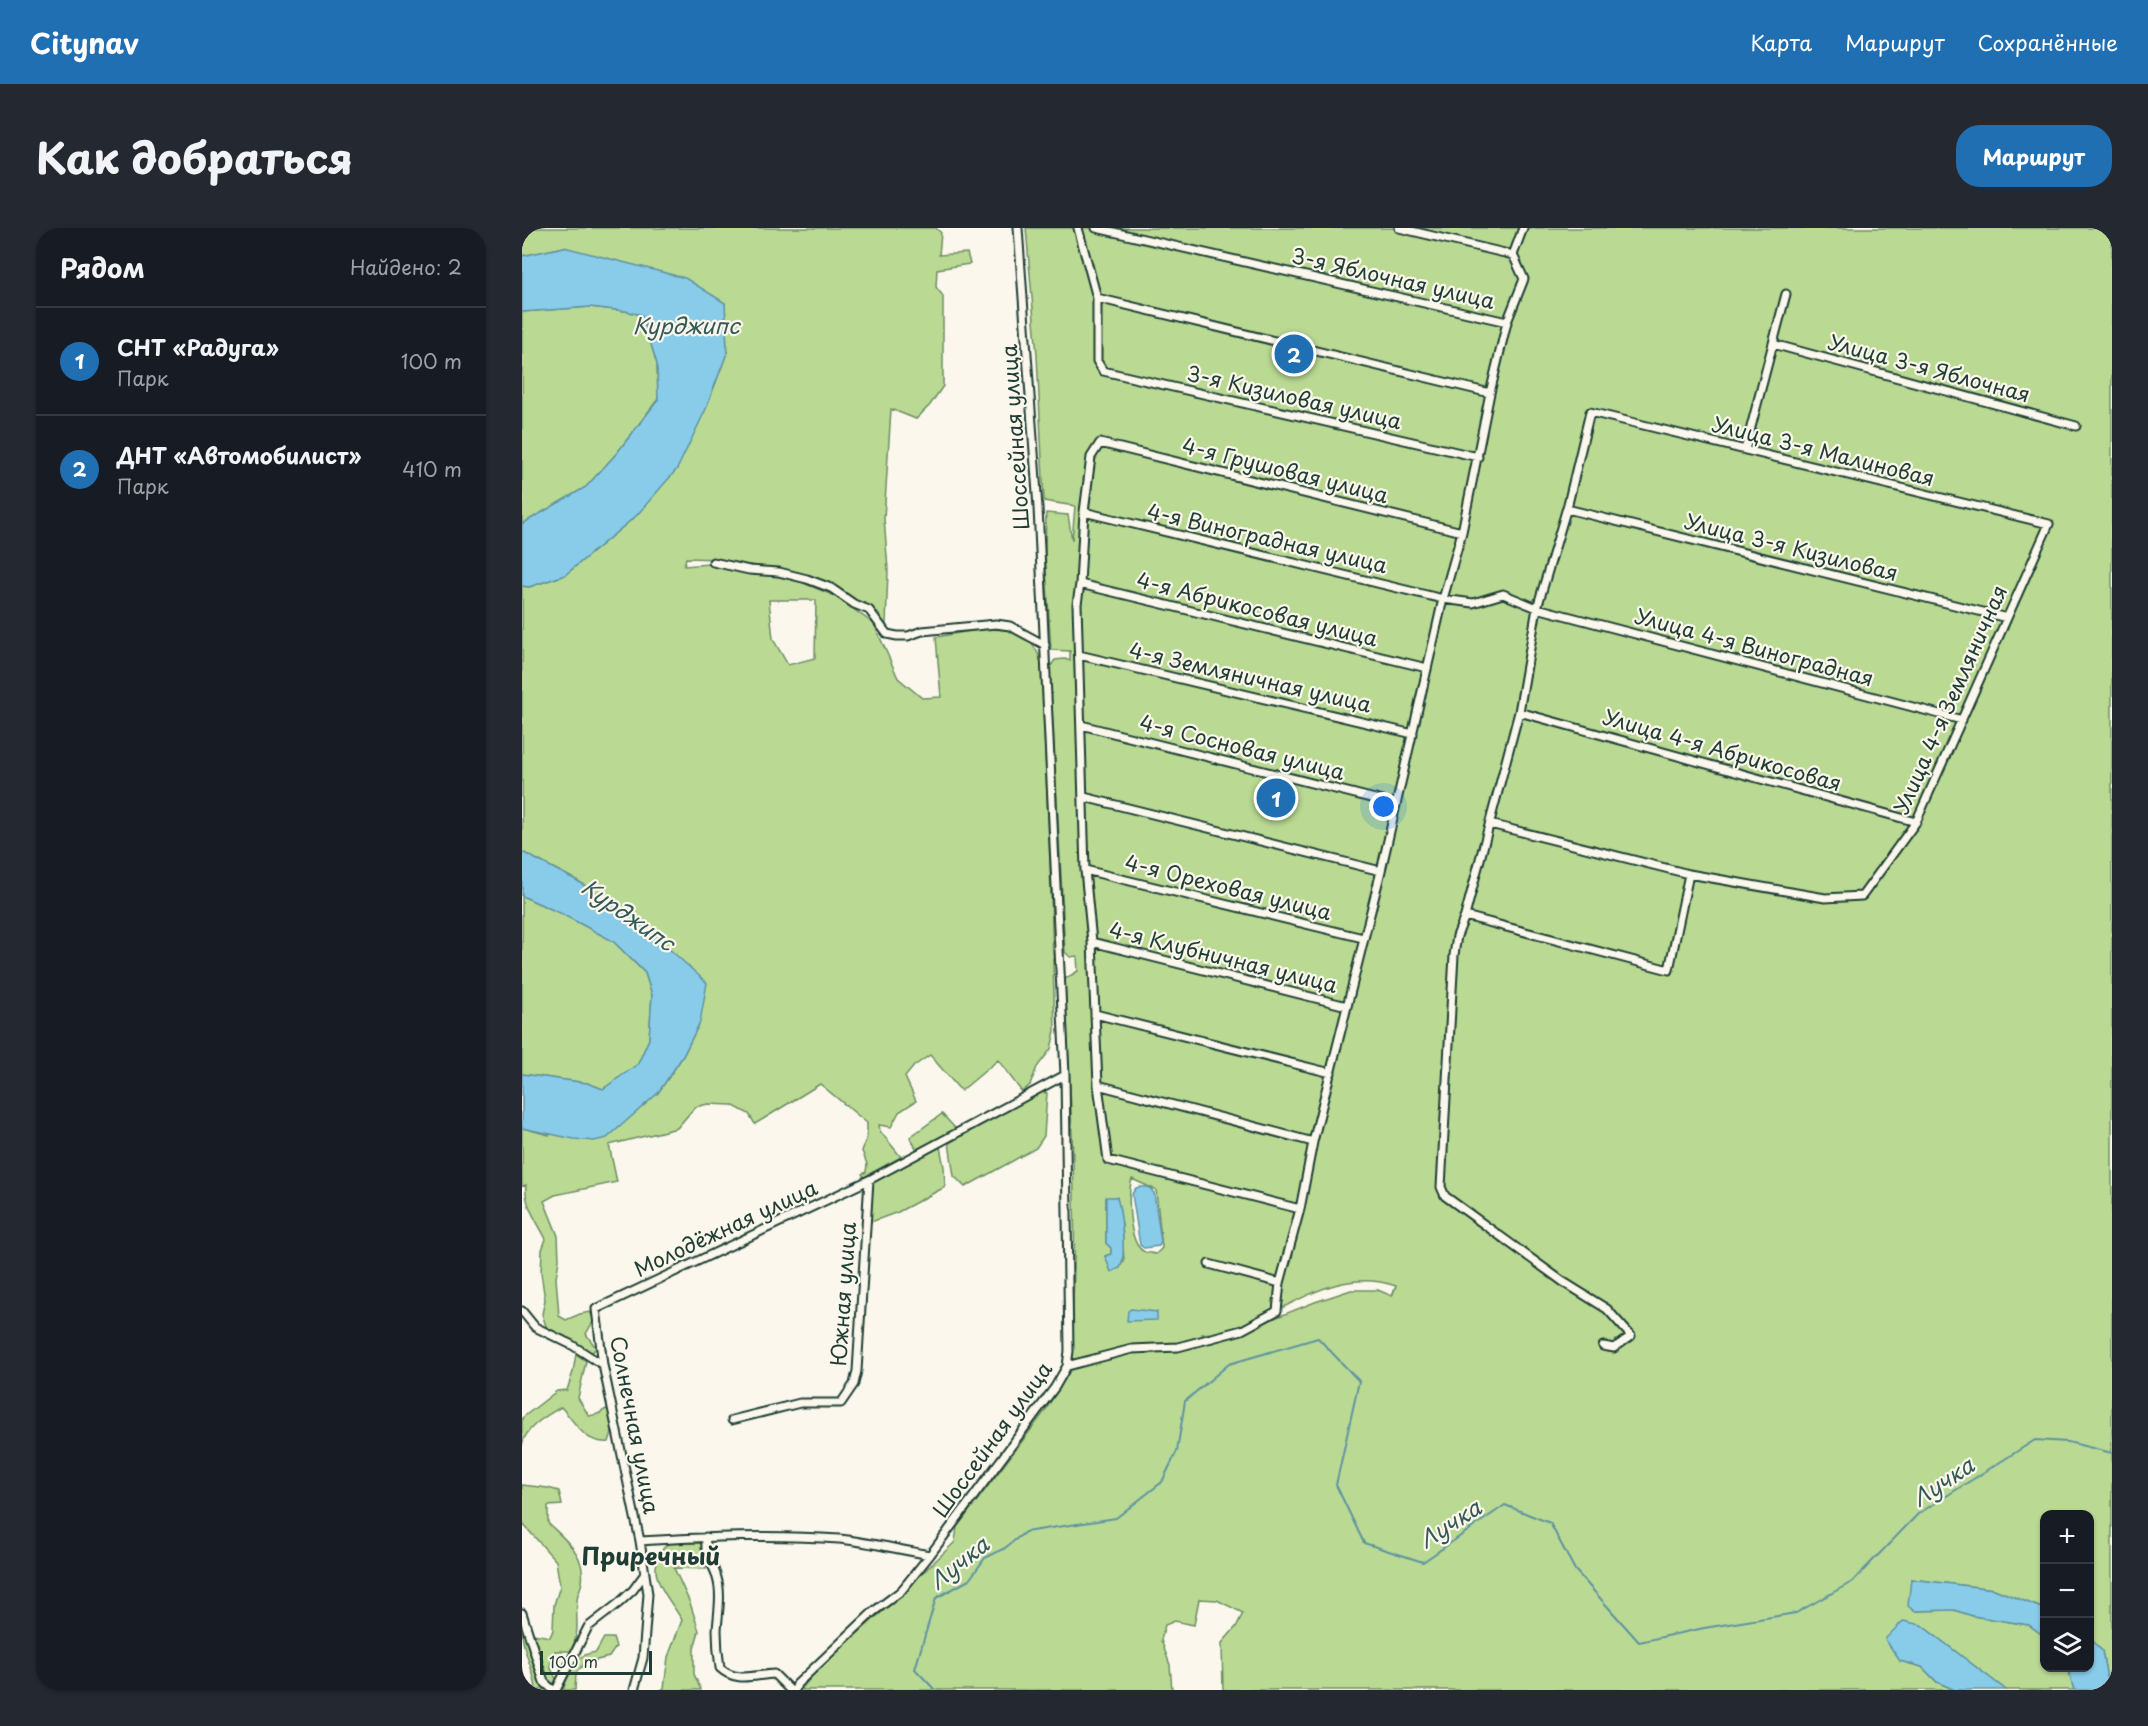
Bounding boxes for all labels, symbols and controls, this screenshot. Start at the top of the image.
text: Citynav [30,21,139,64]
text: Карта [1751,26,1812,58]
text: Маршрут [1845,26,1945,58]
text: Сохранённые [1978,26,2118,58]
text: Как добраться [36,125,353,188]
button: Маршрут [1956,125,2112,187]
street label: 3-я Яблочная улица [1289,238,1499,316]
text: Рядом [60,248,145,287]
text: Найдено: 2 [350,252,462,282]
water label: Курджипс [632,308,742,341]
street label: Улица 3-я Яблочная [1825,325,2034,409]
text: СНТ «Радуга» [117,330,279,363]
pin: 2 [1274,332,1314,376]
street label: Шоссейная улица [992,342,1036,531]
text: 1 [75,346,84,376]
text: 100 m [401,346,462,376]
street label: 3-я Кизиловая улица [1184,356,1406,437]
text: Парк [117,363,169,393]
street label: Улица 3-я Малиновая [1709,407,1938,493]
street label: 4-я Грушовая улица [1179,428,1393,510]
text: ДНТ «Автомобилист» [117,438,361,471]
text: 2 [72,454,87,484]
text: 410 m [402,454,462,484]
text: Парк [117,471,169,501]
street label: 4-я Виноградная улица [1144,494,1392,580]
street label: Улица 3-я Кизиловая [1681,504,1901,588]
street label: 4-я Абрикосовая улица [1134,563,1382,654]
street label: Улица 4-я Земляничная [1884,580,2014,819]
street label: Улица 4-я Виноградная [1632,599,1877,693]
street label: 4-я Земляничная улица [1126,633,1375,720]
street label: Улица 4-я Абрикосовая [1600,700,1846,798]
street label: 4-я Сосновая улица [1137,705,1349,787]
pin: 1 [1256,776,1296,820]
your location [1369,792,1398,821]
street label: 4-я Ореховая улица [1122,845,1336,927]
water label: Курджипс [575,870,684,959]
street label: 4-я Клубничная улица [1106,912,1342,1000]
street label: Молодёжная улица [628,1170,823,1284]
street label: Южная улица [821,1220,863,1367]
street label: Солнечная улица [603,1333,669,1517]
street label: Шоссейная улица [924,1354,1059,1523]
water label: Лучка [1905,1447,1981,1514]
water label: Лучка [1411,1490,1488,1555]
map controls [2040,1510,2094,1672]
button: + [2040,1510,2094,1564]
water label: Лучка [921,1527,996,1596]
district label: Приречный [582,1537,720,1573]
button: − [2040,1564,2094,1618]
button: layers [2040,1618,2094,1672]
scale bar [540,1648,652,1676]
text: 100 m [549,1649,598,1673]

